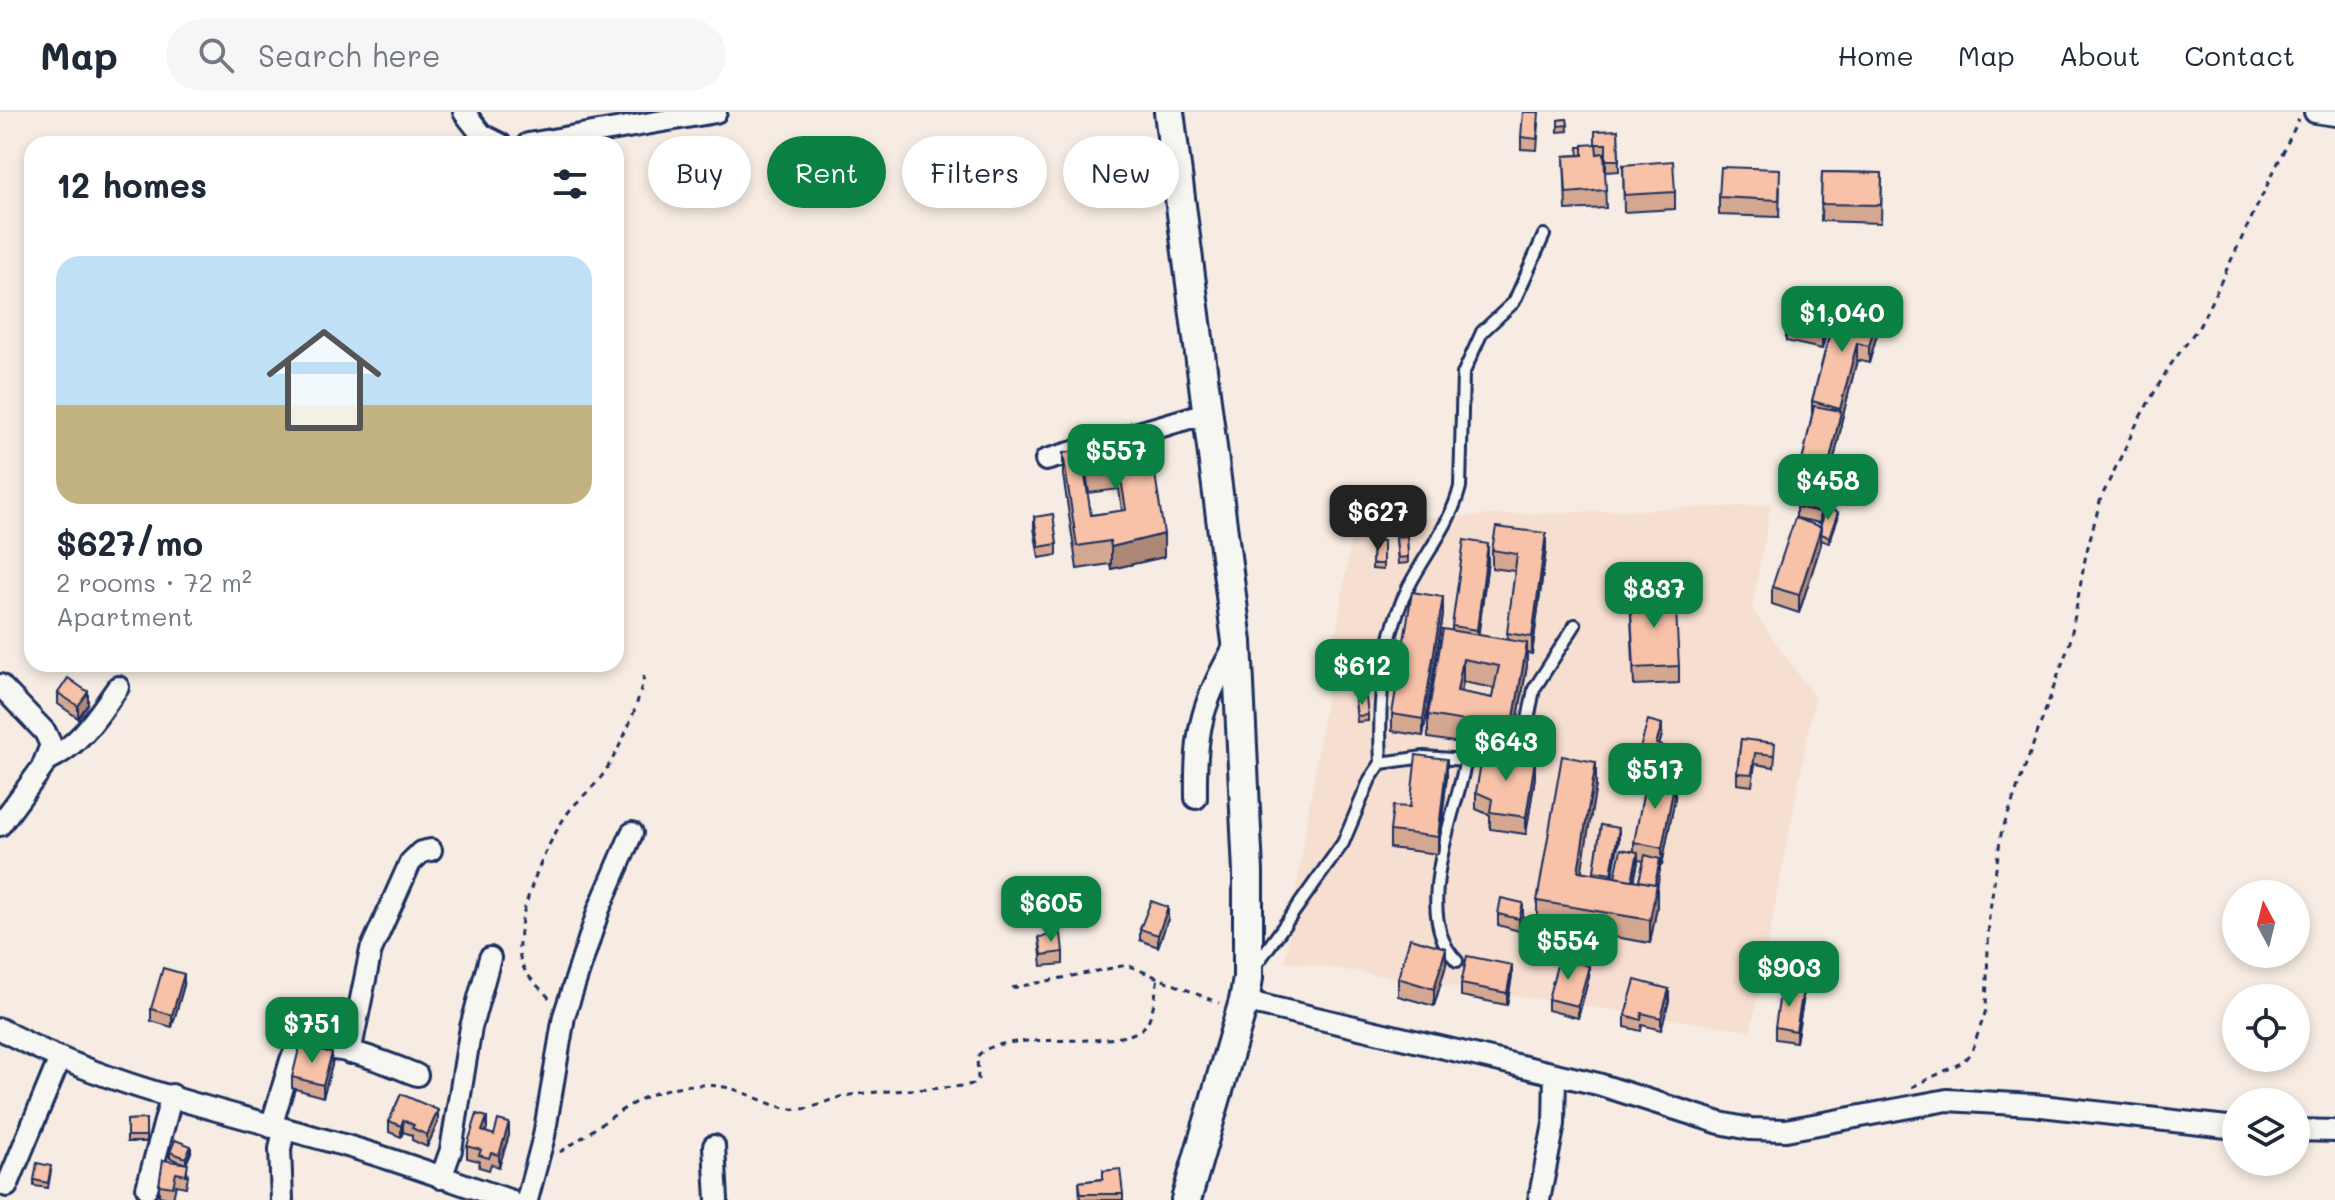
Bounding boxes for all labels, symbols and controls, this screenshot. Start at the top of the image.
search box [166,19,726,91]
text: Map [40,30,118,80]
icon: search [194,33,238,77]
text: Search here [258,35,441,75]
text: Home [1838,37,1914,73]
text: Map [1958,37,2015,73]
text: About [2059,37,2140,73]
text: Contact [2184,37,2295,73]
chip: Buy [648,136,751,208]
chip: Rent [767,136,886,208]
chip: Filters [902,136,1047,208]
chip: New [1063,136,1179,208]
text: 12 homes [56,162,207,207]
icon: filters [548,162,592,206]
pin: $1,040 [1777,286,1907,354]
text: $1,040 [1799,295,1885,329]
icon: home [252,308,396,452]
pin: $557 [1069,424,1163,492]
text: $557 [1086,433,1146,467]
pin: $458 [1781,454,1875,522]
text: $458 [1796,463,1860,497]
pin: $627 [1331,485,1425,553]
text: $627 [1348,494,1408,528]
text: $627/mo [56,520,203,565]
pin: $837 [1607,562,1701,630]
text: 2 rooms · 72 m² [56,565,252,599]
text: $837 [1623,571,1685,605]
text: Apartment [56,599,193,633]
pin: $612 [1315,639,1409,707]
text: $612 [1333,648,1391,682]
pin: $643 [1459,715,1553,783]
text: $643 [1474,724,1538,758]
pin: $517 [1608,743,1702,811]
text: $517 [1626,752,1684,786]
pin: $605 [1004,876,1098,944]
north arrow [2222,880,2310,968]
map controls [2222,880,2310,1176]
text: $605 [1019,885,1083,919]
pin: $554 [1521,914,1615,982]
text: $554 [1537,923,1599,957]
pin: $903 [1742,941,1836,1009]
text: $903 [1757,950,1821,984]
button: locate [2222,984,2310,1072]
pin: $751 [265,997,359,1065]
text: $751 [283,1006,341,1040]
button: layers [2222,1088,2310,1176]

